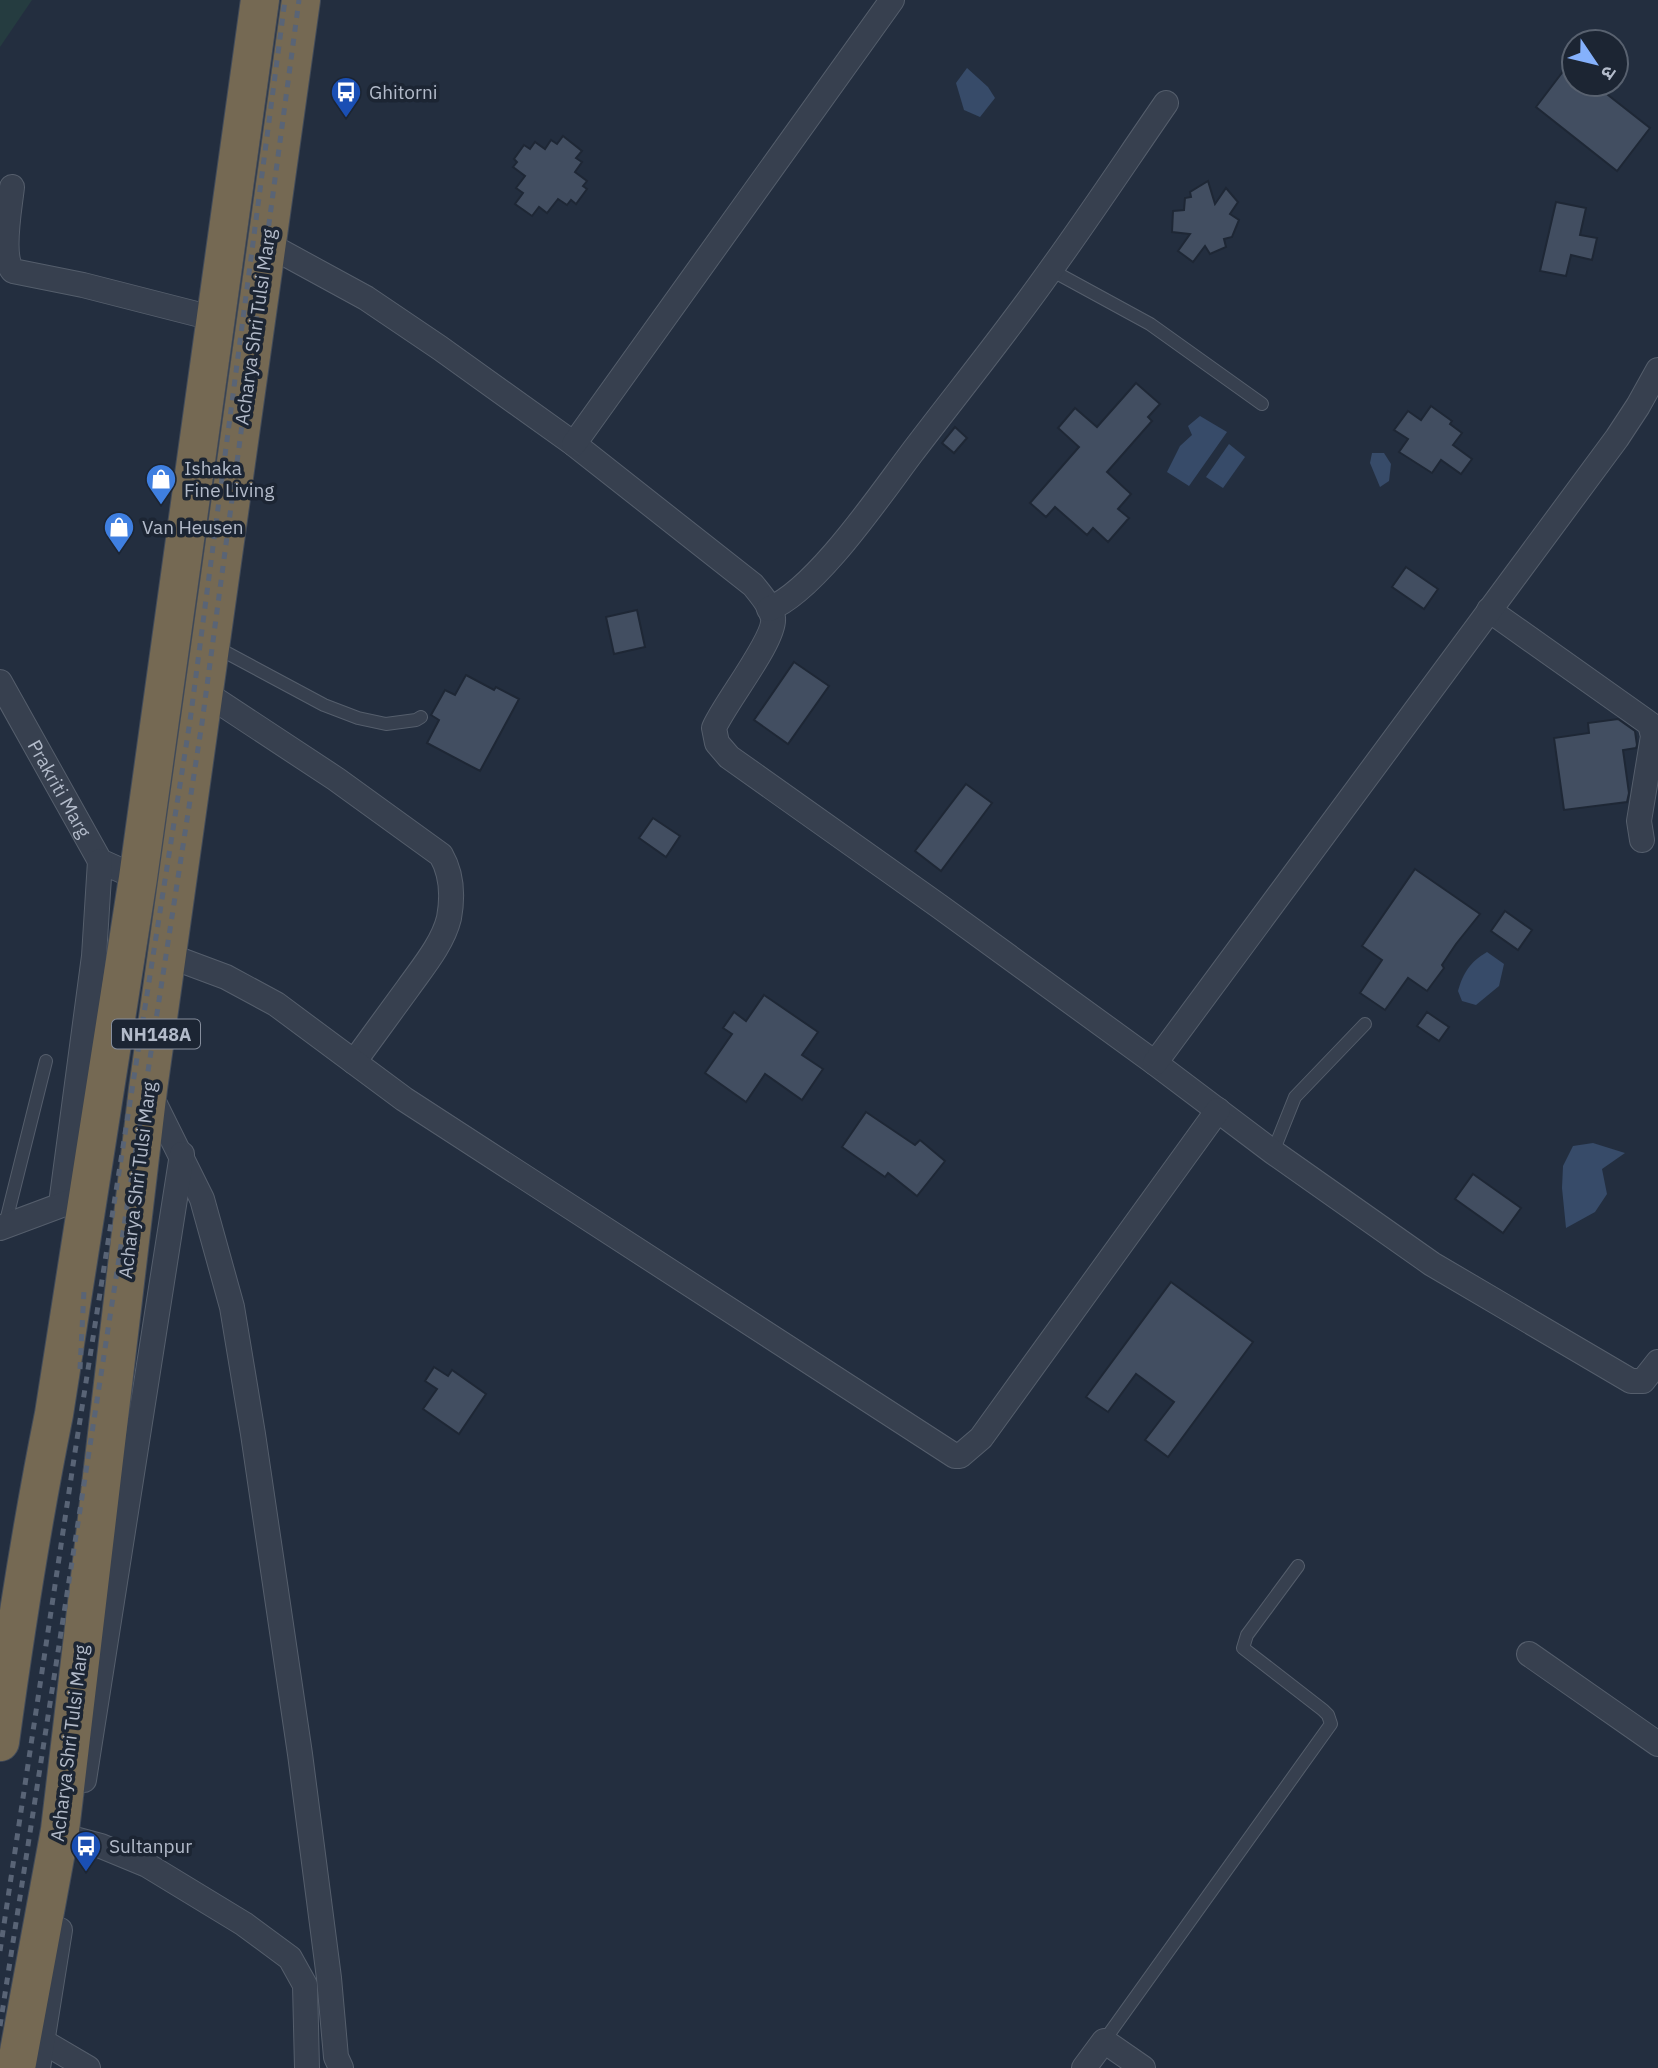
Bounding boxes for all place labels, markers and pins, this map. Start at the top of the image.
bus stop icon: Ghitorni [329,75,363,119]
place label: Ghitorni [369,80,438,104]
place label: Ishaka Fine Living [184,456,274,502]
shop icon: Ishaka Fine Living [144,462,178,506]
shop icon: Van Heusen [102,510,136,554]
place label: Van Heusen [142,515,244,539]
bus stop icon: Sultanpur [69,1829,103,1873]
place label: Sultanpur [109,1834,192,1858]

